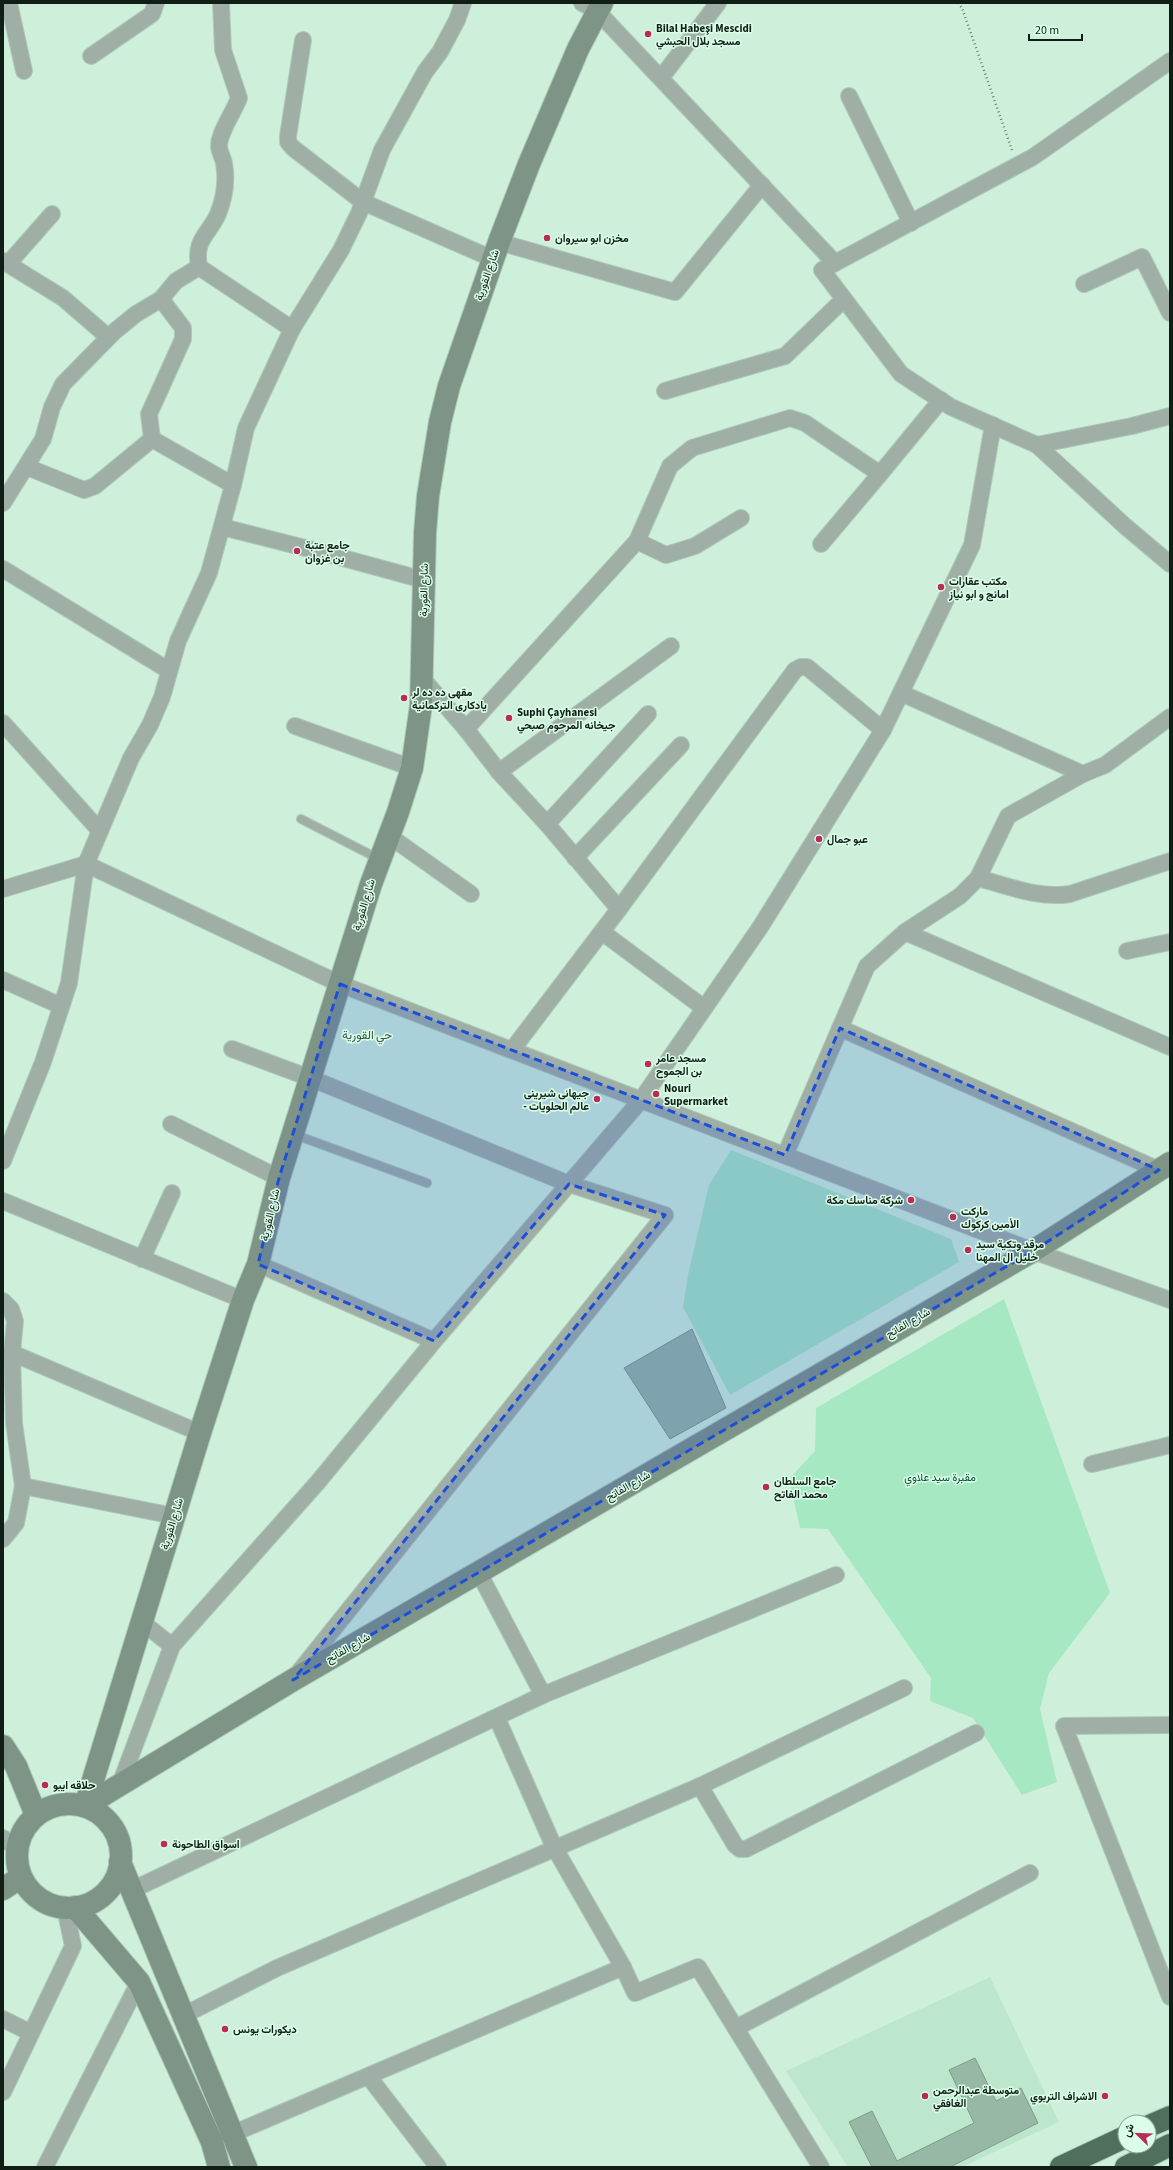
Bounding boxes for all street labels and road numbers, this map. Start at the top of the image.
street label: شارع القورية [471,247,503,303]
street label: شارع القورية [416,563,432,617]
street label: شارع القورية [349,877,379,933]
street label: شارع القورية [257,1187,283,1243]
street label: شارع الفاتح [883,1304,933,1342]
street label: شارع الفاتح [603,1467,653,1505]
street label: شارع القورية [157,1496,187,1552]
street label: شارع الفاتح [323,1629,373,1667]

